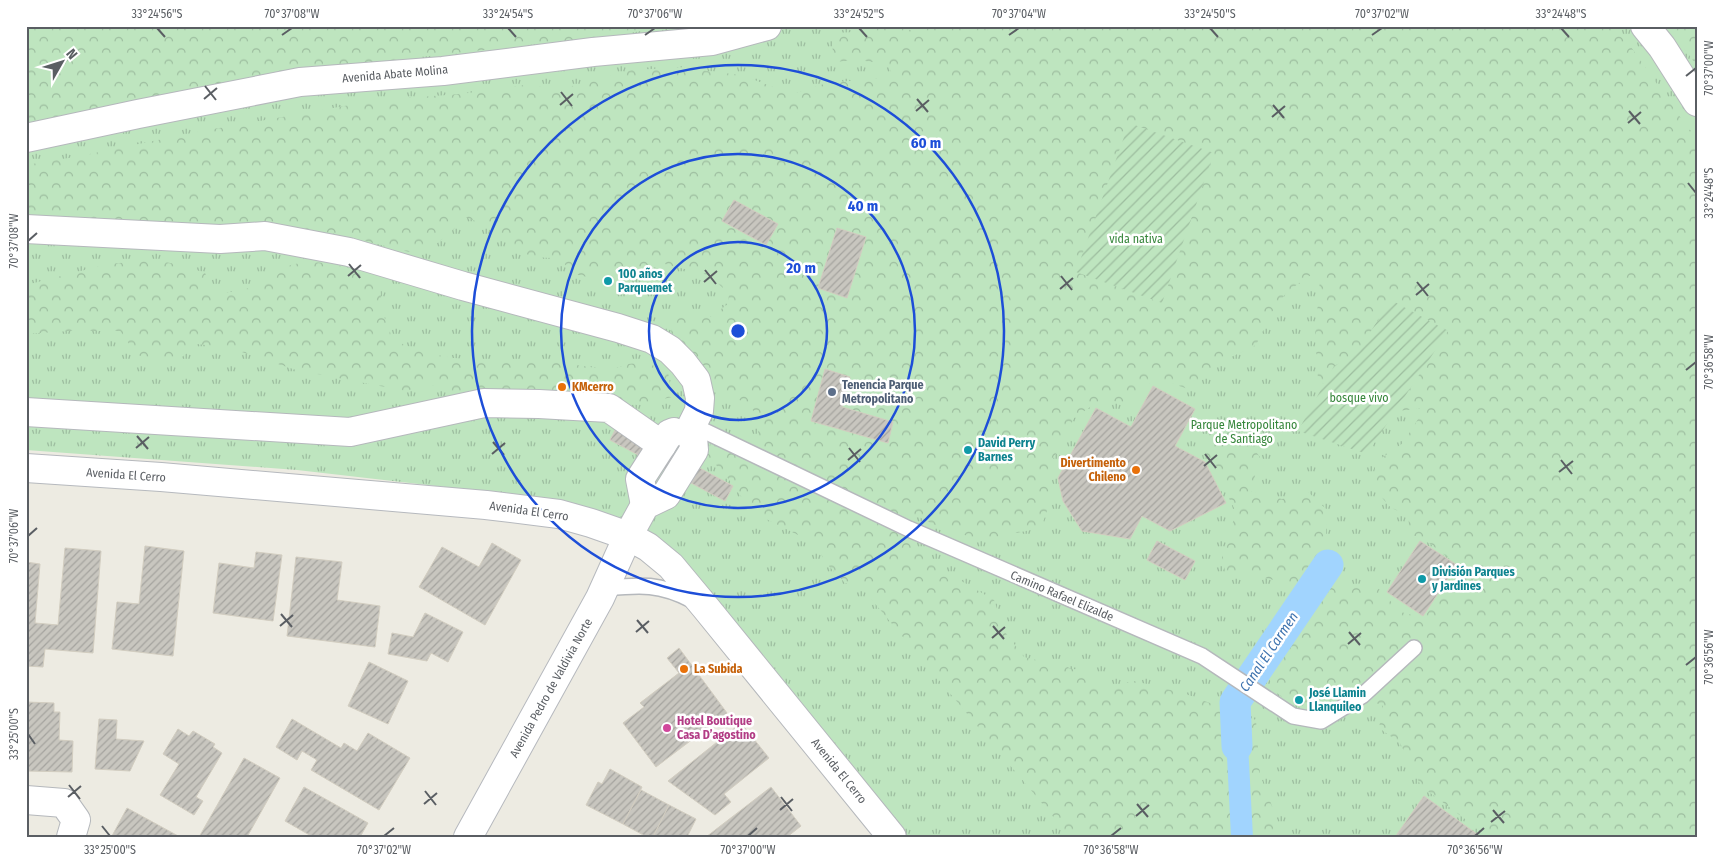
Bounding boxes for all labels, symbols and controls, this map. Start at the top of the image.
text: 33°24'56"S [132,7,182,21]
text: 70°37'08"W [265,7,319,21]
text: 33°24'54"S [483,7,533,21]
text: 70°37'06"W [628,7,682,21]
text: 33°24'52"S [834,7,884,21]
text: 70°37'04"W [992,7,1046,21]
text: 33°24'50"S [1184,7,1236,21]
text: 70°37'02"W [1355,7,1409,21]
text: 33°24'48"S [1536,7,1586,21]
north arrow [38,38,88,88]
text: 70°37'00"W [1702,40,1716,96]
text: N [62,46,81,63]
street label: Avenida Abate Molina [341,62,449,86]
text: 60 m [911,134,941,152]
text: 33°24'48"S [1702,168,1716,218]
text: 40 m [848,197,878,215]
text: 70°37'08"W [7,214,21,268]
park label: vida nativa [1109,232,1163,246]
text: 20 m [785,259,816,277]
place label: 100 años Parquemet [618,267,673,295]
marker: 100 años Parquemet [602,275,614,287]
centre of rings [729,322,747,340]
text: 70°36'58"W [1702,334,1716,390]
place label: Tenencia Parque Metropolitano [842,378,924,406]
place label: KMcerro [572,380,614,394]
marker: KMcerro [556,381,568,393]
marker: Tenencia Parque Metropolitano [826,386,838,398]
park label: bosque vivo [1329,391,1389,405]
park label: Parque Metropolitano de Santiago [1191,418,1297,446]
place label: David Perry Barnes [978,436,1036,464]
marker: David Perry Barnes [962,444,974,456]
place label: Divertimento Chileno [1060,456,1127,484]
marker: Divertimento Chileno [1130,464,1142,476]
street label: Avenida El Cerro [86,465,166,485]
street label: Avenida El Cerro [489,499,569,523]
text: 70°37'06"W [7,509,21,563]
place label: División Parques y Jardines [1431,565,1515,593]
street label: Camino Rafael Elizalde [1008,568,1116,624]
marker: División Parques y Jardines [1416,573,1428,585]
water label: Canal El Carmen [1236,609,1302,695]
street label: Avenida Pedro de Valdivia Norte [507,616,595,760]
text: 70°36'56"W [1702,630,1716,684]
place label: La Subida [694,662,743,676]
marker: La Subida [678,663,690,675]
place label: José Llamin Llanquileo [1308,686,1366,714]
marker: José Llamin Llanquileo [1293,694,1305,706]
text: 33°25'00"S [7,708,21,760]
place label: Hotel Boutique Casa D’agostino [677,714,756,742]
marker: Hotel Boutique Casa D’agostino [661,722,673,734]
street label: Avenida El Cerro [808,736,870,806]
text: 33°25'00"S [84,843,136,857]
text: 70°37'02"W [357,843,411,857]
text: 70°37'00"W [720,843,776,857]
text: 70°36'58"W [1083,843,1139,857]
text: 70°36'56"W [1448,843,1502,857]

